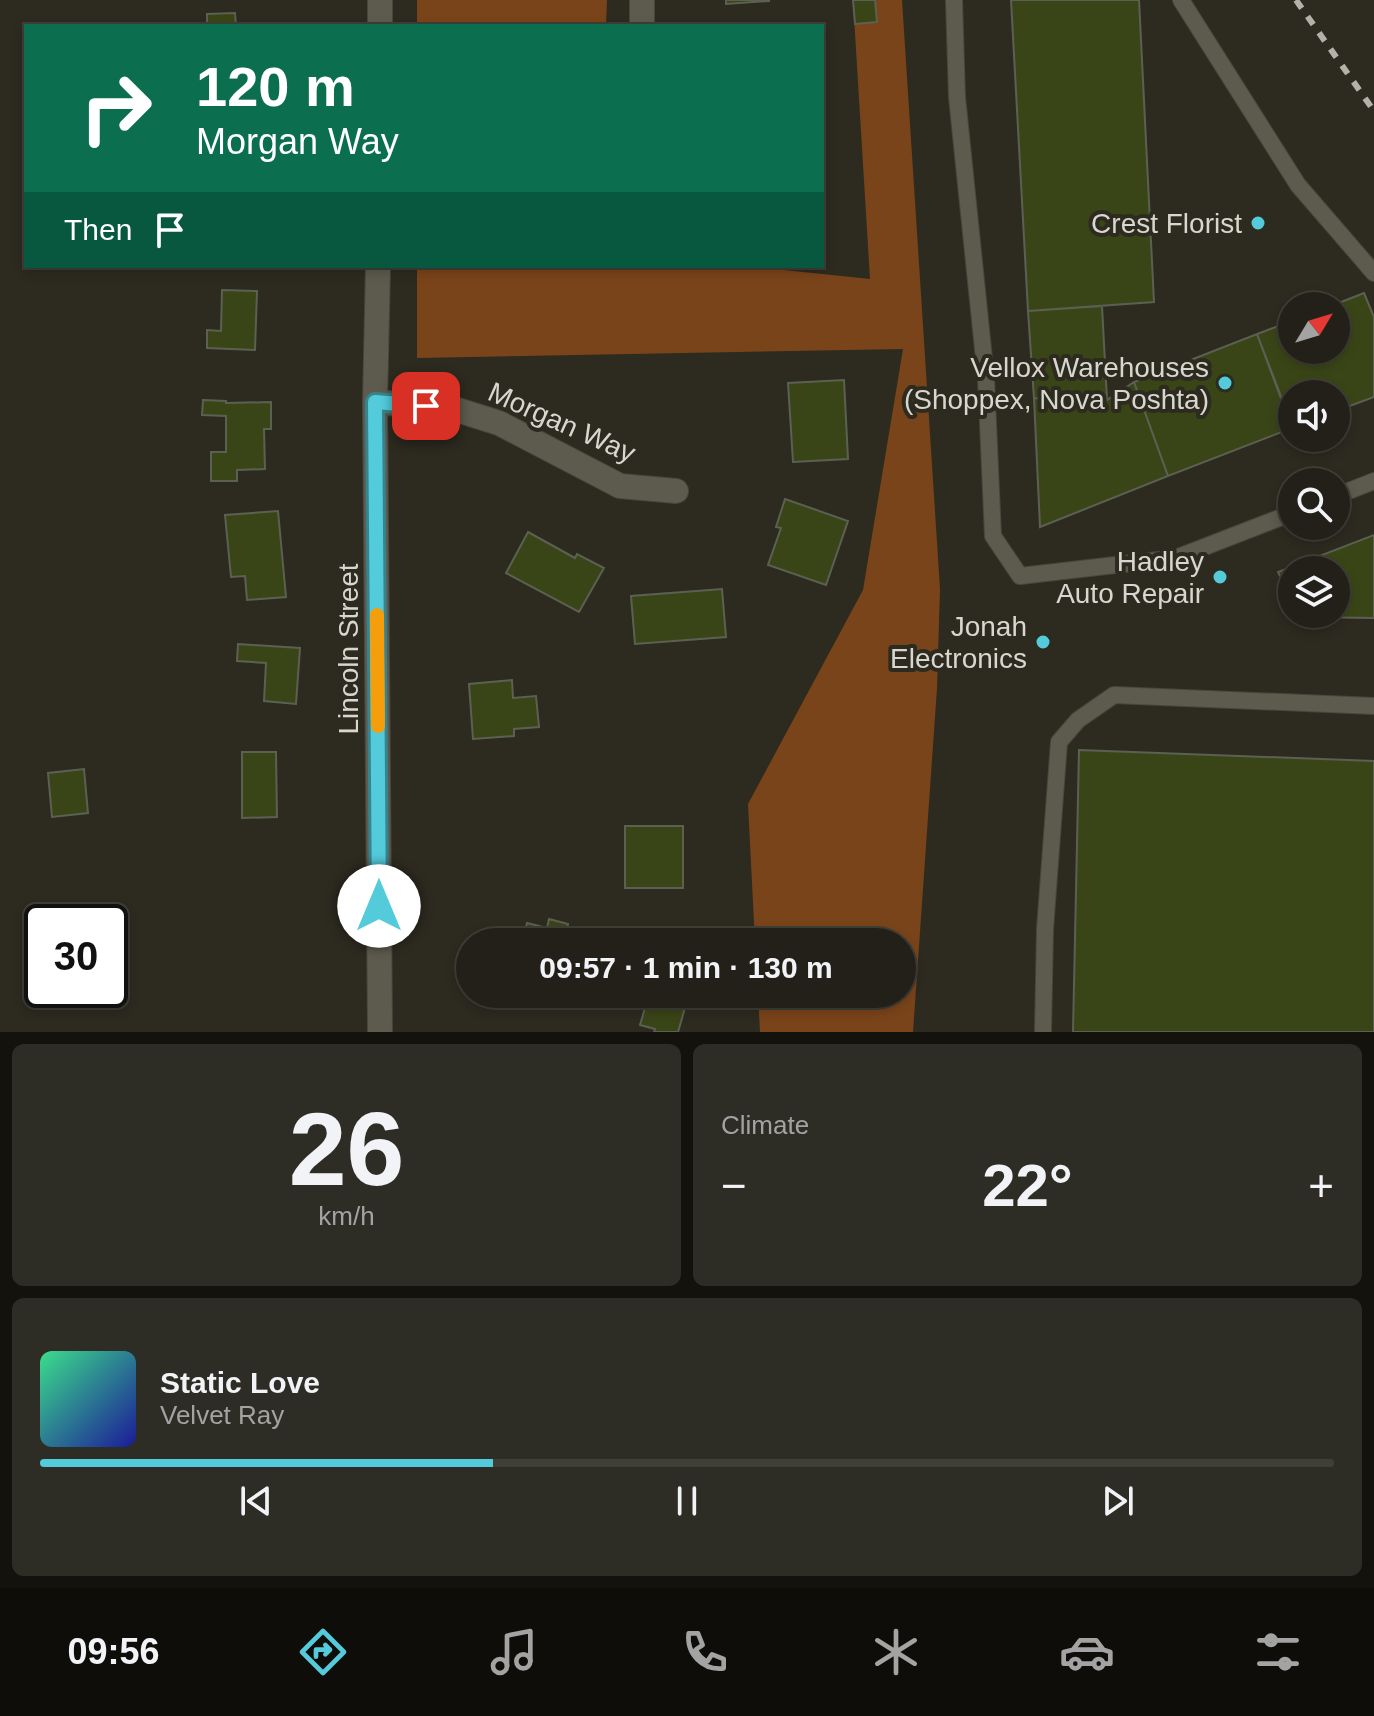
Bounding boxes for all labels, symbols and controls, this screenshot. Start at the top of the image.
text: 120 m [196,55,355,118]
icon: right [64,56,168,160]
text: Morgan Way [196,121,399,162]
icon: arrive [148,208,192,252]
place label: Crest Florist [1091,208,1242,239]
text: Then [64,213,132,246]
marker: Crest Florist [1249,214,1267,232]
north arrow [1278,292,1350,364]
map controls [1278,292,1350,628]
place label: Vellox Warehouses (Shoppex, Nova Poshta) [904,352,1209,415]
pin [392,372,460,440]
marker: Vellox Warehouses (Shoppex, Nova Poshta) [1216,374,1234,392]
street label: Morgan Way [483,376,640,469]
button: sound [1278,380,1350,452]
icon: arrive [404,384,448,428]
button: search [1278,468,1350,540]
place label: Hadley Auto Repair [1056,546,1204,609]
button: layers [1278,556,1350,628]
street label: Lincoln Street [333,563,364,735]
marker: Hadley Auto Repair [1211,568,1229,586]
place label: Jonah Electronics [890,611,1027,674]
marker: Jonah Electronics [1034,633,1052,651]
position arrow [337,864,421,948]
speed limit sign: 30 [24,904,128,1008]
text: 09:57 · 1 min · 130 m [539,951,833,984]
text: 26 [289,1091,404,1207]
text: Climate [721,1110,809,1140]
text: 22° [982,1152,1073,1219]
text: − [721,1161,747,1210]
text: + [1308,1161,1334,1210]
text: km/h [318,1201,375,1231]
text: Static Love [160,1366,320,1399]
text: Velvet Ray [160,1400,284,1430]
icon: previous [234,1479,278,1523]
icon: pause [665,1479,709,1523]
icon: next [1096,1479,1140,1523]
icon: directions [295,1624,351,1680]
icon: music [486,1624,542,1680]
icon: phone [677,1624,733,1680]
icon: climate [868,1624,924,1680]
icon: car [1059,1624,1115,1680]
icon: filters [1250,1624,1306,1680]
text: 09:56 [68,1631,160,1672]

